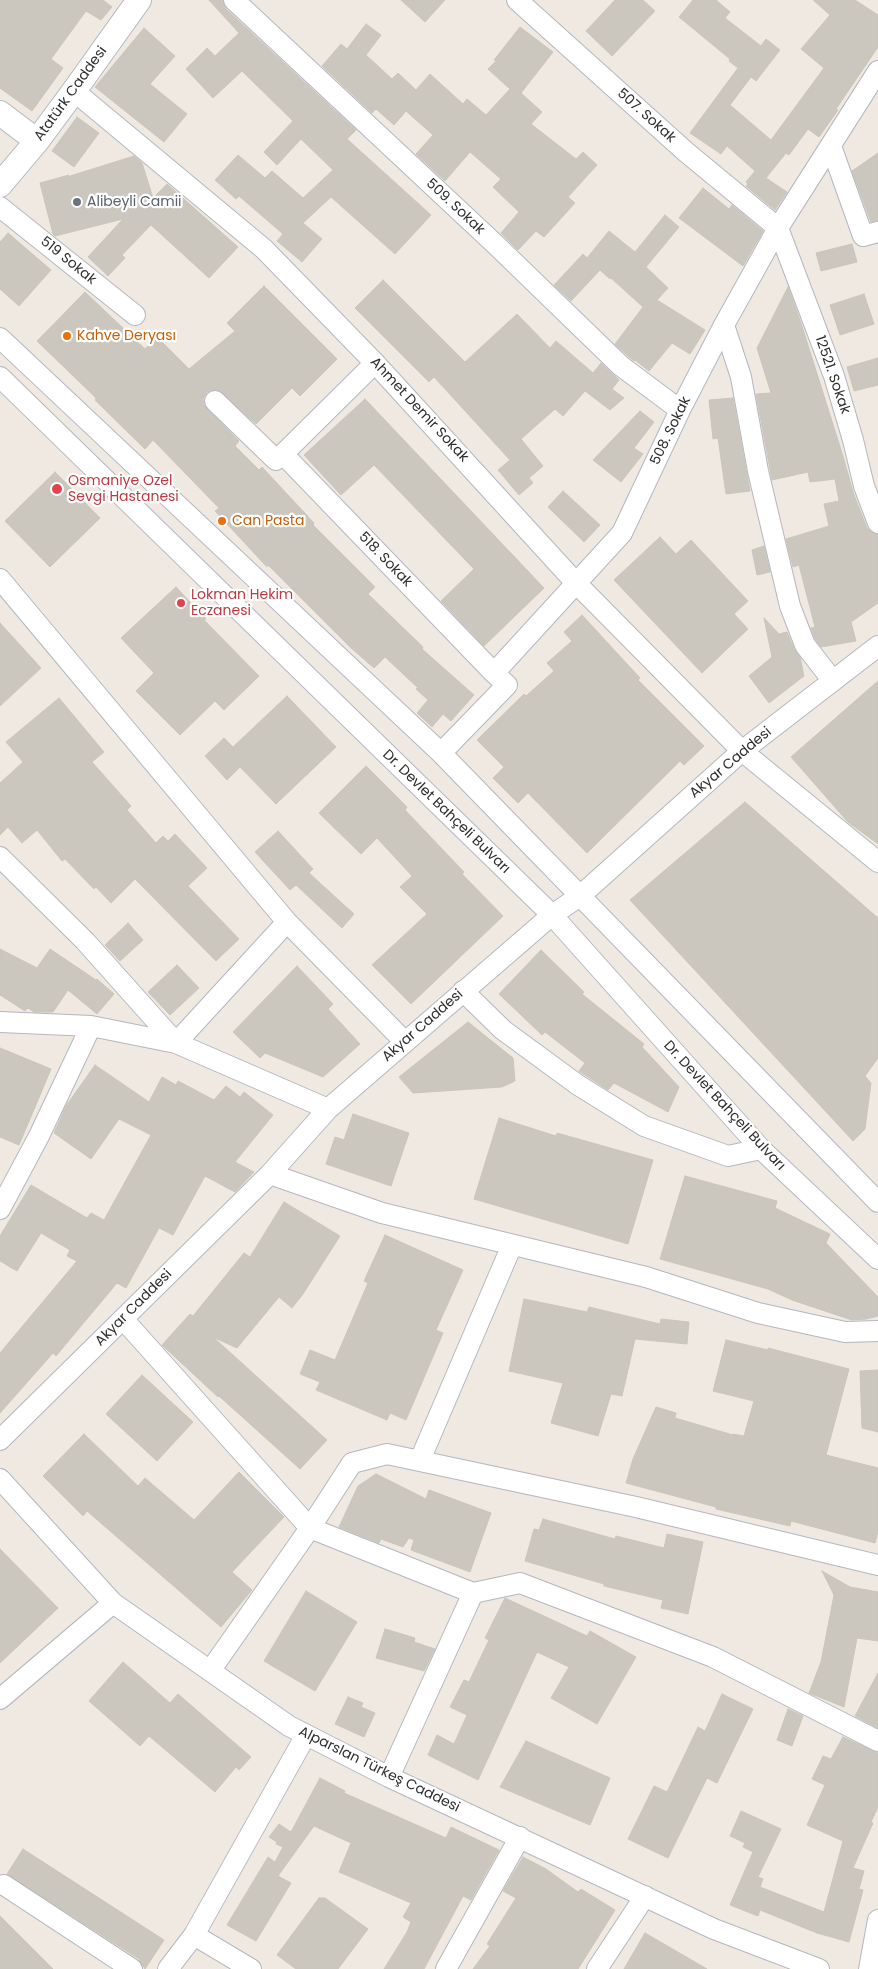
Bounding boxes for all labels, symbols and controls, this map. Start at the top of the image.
street label: Atatürk Caddesi [31,43,111,145]
street label: 507. Sokak [613,85,679,147]
street label: 509. Sokak [422,176,488,238]
place label: Alibeyli Camii [87,194,182,210]
marker: Alibeyli Camii [71,196,83,208]
street label: 519 Sokak [37,233,99,289]
place label: Kahve Deryası [77,328,176,344]
marker: Kahve Deryası [61,330,73,342]
street label: 12521. Sokak [811,334,853,416]
street label: Ahmet Demir Sokak [366,354,472,466]
street label: 508. Sokak [647,394,695,468]
place label: Osmaniye Ozel Sevgi Hastanesi [68,473,179,506]
marker: Osmaniye Ozel Sevgi Hastanesi [50,482,64,496]
place label: Can Pasta [232,513,304,529]
marker: Can Pasta [216,515,228,527]
street label: 518. Sokak [355,529,415,591]
place label: Lokman Hekim Eczanesi [191,587,293,620]
marker: Lokman Hekim Eczanesi [175,597,187,609]
street label: Akyar Caddesi [687,724,775,802]
street label: Dr. Devlet Bahçeli Bulvarı [379,747,513,877]
street label: Akyar Caddesi [379,986,467,1066]
street label: Dr. Devlet Bahçeli Bulvarı [660,1038,788,1174]
street label: Akyar Caddesi [92,1266,176,1350]
street label: Alparslan Türkeş Caddesi [296,1724,462,1816]

